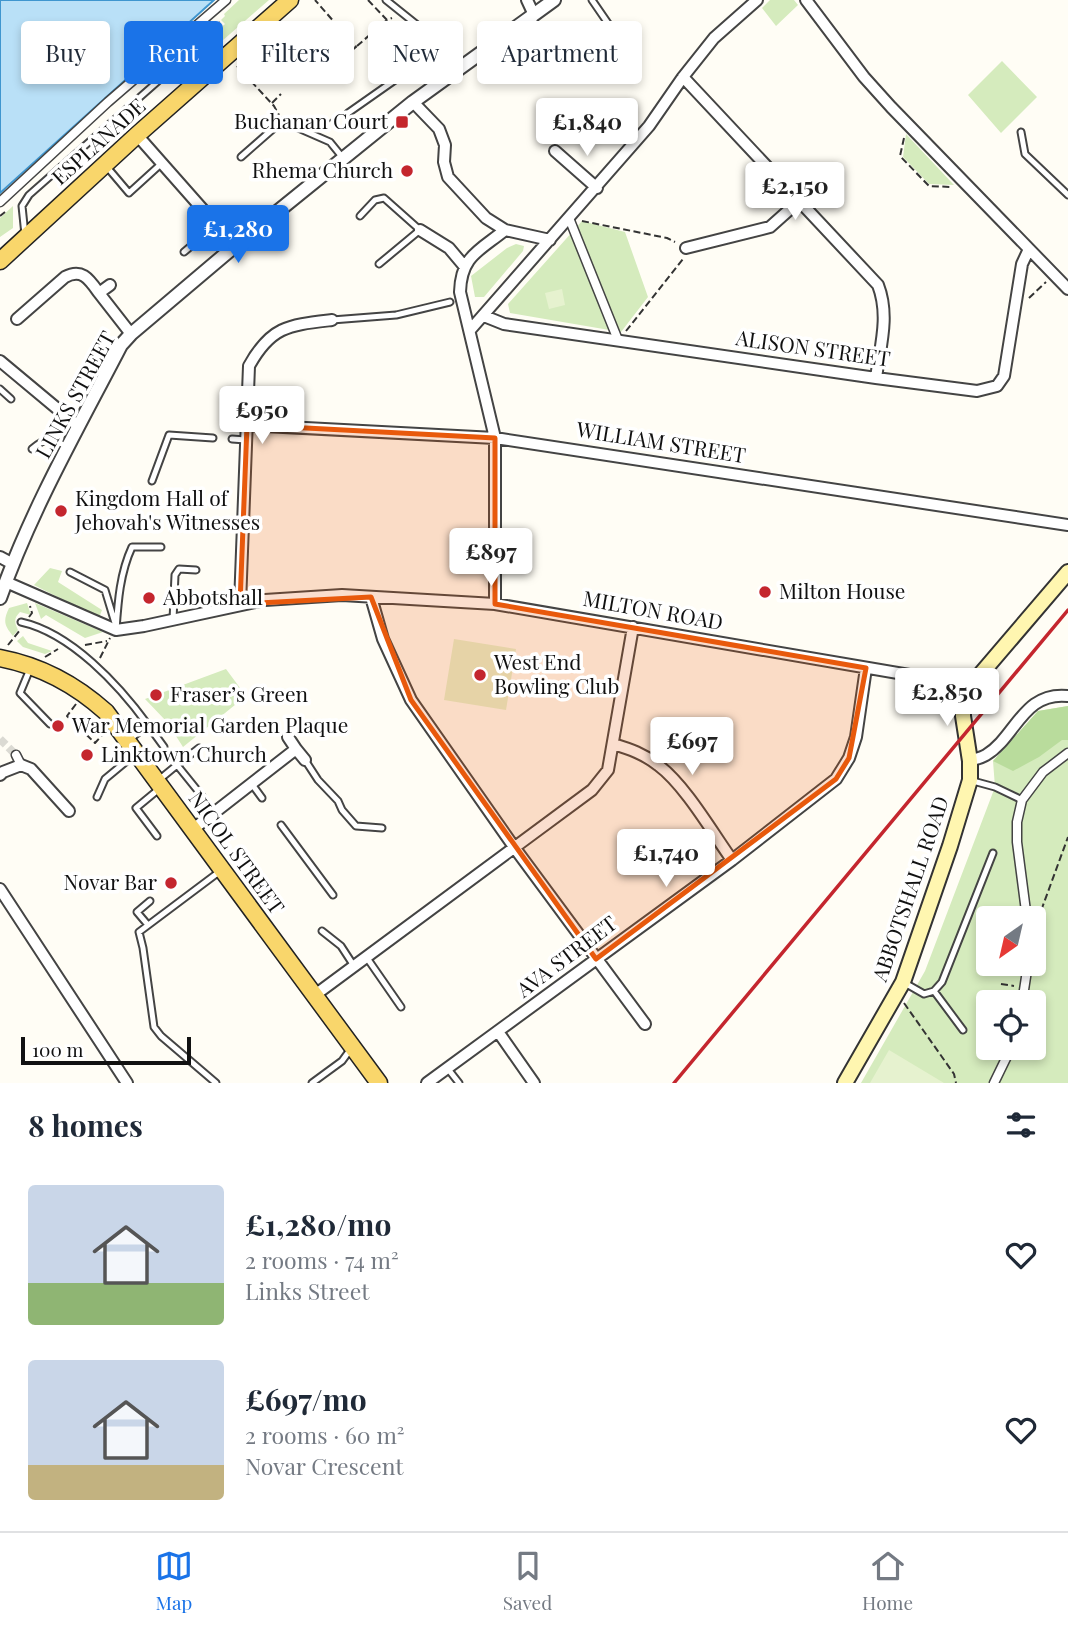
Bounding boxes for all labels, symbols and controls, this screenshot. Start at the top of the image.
chip: Buy [21,21,110,84]
chip: Rent [124,21,223,84]
chip: Filters [237,21,354,84]
chip: New [368,21,463,84]
chip: Apartment [477,21,642,84]
street label: ESPLANADE [45,91,150,190]
pin: £1,840 [530,99,644,158]
text: £1,840 [552,105,622,136]
place label: Buchanan Court [234,106,389,134]
marker: Buchanan Court [394,114,410,130]
place label: Rhema Church [252,155,394,183]
pin: £2,150 [738,162,852,222]
marker: Rhema Church [399,163,415,179]
text: £2,150 [761,169,829,200]
pin: £1,280 [181,205,295,265]
text: £1,280 [203,212,273,243]
street label: ALISON STREET [733,322,892,372]
street label: LINKS STREET [28,325,121,463]
pin: £950 [221,386,303,446]
text: £950 [235,393,289,424]
street label: WILLIAM STREET [574,414,748,468]
place label: Kingdom Hall of Jehovah's Witnesses [74,483,260,535]
marker: Kingdom Hall of Jehovah's Witnesses [53,503,69,519]
pin: £897 [450,528,532,588]
text: £897 [465,535,517,566]
place label: Milton House [779,576,905,604]
place label: Abbotshall [162,582,263,610]
street label: MILTON ROAD [581,583,726,635]
marker: Milton House [757,584,773,600]
marker: Abbotshall [141,590,157,606]
place label: West End Bowling Club [493,647,619,699]
marker: West End Bowling Club [472,667,488,683]
pin: £2,850 [890,668,1004,728]
text: £2,850 [911,675,983,706]
place label: Fraser’s Green [170,679,309,707]
marker: Fraser’s Green [148,687,164,703]
place label: War Memorial Garden Plaque [71,710,348,738]
marker: War Memorial Garden Plaque [50,718,66,734]
pin: £697 [651,718,733,777]
text: £697 [666,724,718,755]
place label: Linktown Church [101,739,267,767]
marker: Linktown Church [79,747,95,763]
street label: NICOL STREET [183,785,292,919]
street label: ABBOTSHALL ROAD [864,792,954,986]
pin: £1,740 [609,830,723,889]
text: £1,740 [633,836,699,867]
place label: Novar Bar [64,867,158,895]
marker: Novar Bar [163,875,179,891]
north arrow [976,906,1046,976]
map controls [976,906,1046,1060]
street label: AVA STREET [509,908,622,1003]
button: locate [976,990,1046,1060]
scale bar [21,1034,191,1066]
text: 100 m [32,1036,83,1062]
text: 8 homes [28,1105,143,1145]
icon: filters [1002,1106,1040,1144]
text: £1,280/mo [245,1204,391,1244]
icon: home [84,1213,168,1297]
icon: heart [1002,1236,1040,1274]
text: 2 rooms · 74 m² [245,1244,399,1275]
text: Links Street [245,1275,369,1306]
text: £697/mo [245,1379,367,1419]
icon: home [84,1388,168,1472]
icon: heart [1002,1411,1040,1449]
text: 2 rooms · 60 m² [245,1419,405,1450]
text: Novar Crescent [245,1450,404,1481]
tab: Map [155,1547,193,1615]
tab: Saved [503,1547,552,1615]
tab: Home [862,1547,913,1615]

